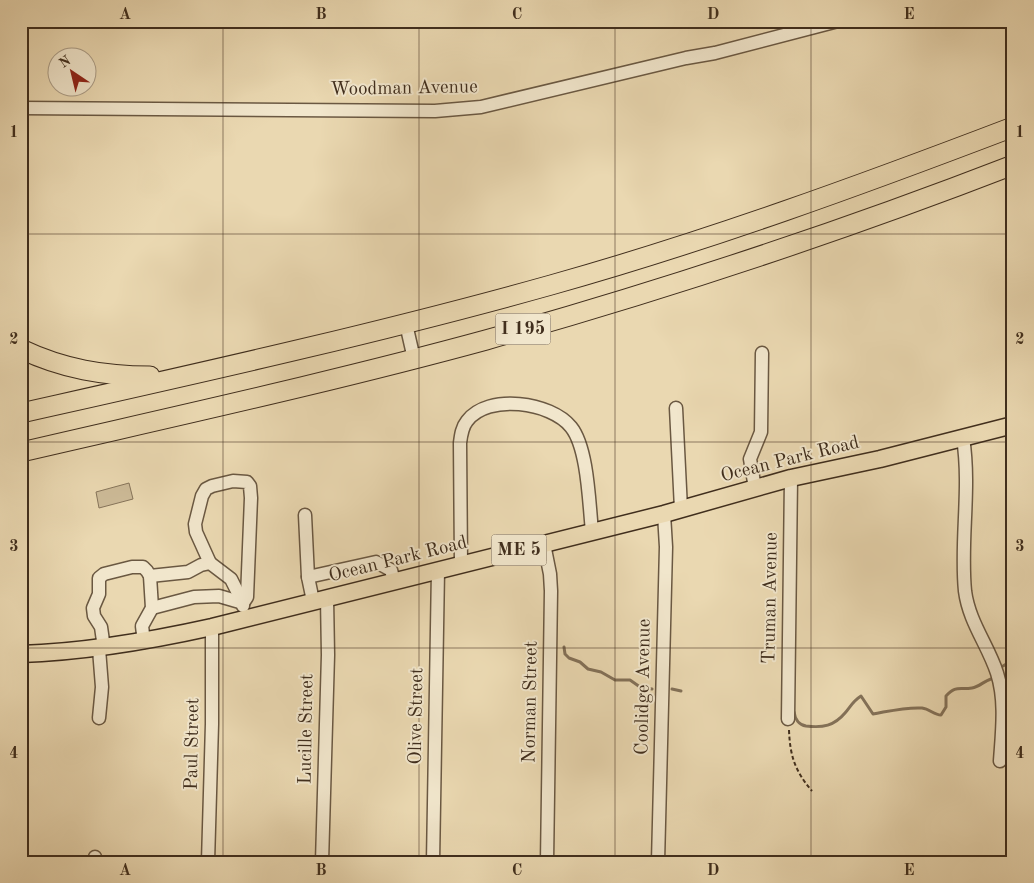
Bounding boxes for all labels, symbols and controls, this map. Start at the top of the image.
text: A [119,7,131,23]
text: B [315,7,327,23]
text: C [512,7,522,23]
text: D [707,7,719,23]
text: E [903,7,915,23]
north arrow [48,48,98,98]
text: N [57,53,74,71]
street label: Woodman Avenue [330,78,478,100]
text: 1 [9,125,19,141]
text: 1 [1015,125,1025,141]
road number: I 195 [496,314,550,344]
text: 2 [9,332,19,348]
text: 2 [1015,332,1025,348]
street label: Ocean Park Road [719,434,861,486]
street label: Truman Avenue [760,532,782,664]
street label: Ocean Park Road [327,534,469,586]
road number: ME 5 [492,534,546,566]
text: 3 [9,539,19,555]
text: 3 [1015,539,1025,555]
street label: Coolidge Avenue [633,619,655,755]
street label: Norman Street [520,641,542,763]
street label: Olive Street [407,667,427,765]
street label: Lucille Street [297,673,317,785]
street label: Paul Street [183,698,203,790]
text: 4 [9,746,19,762]
text: 4 [1015,746,1025,762]
text: A [119,863,131,879]
text: B [315,863,327,879]
text: C [512,863,522,879]
text: D [707,863,719,879]
text: E [903,863,915,879]

